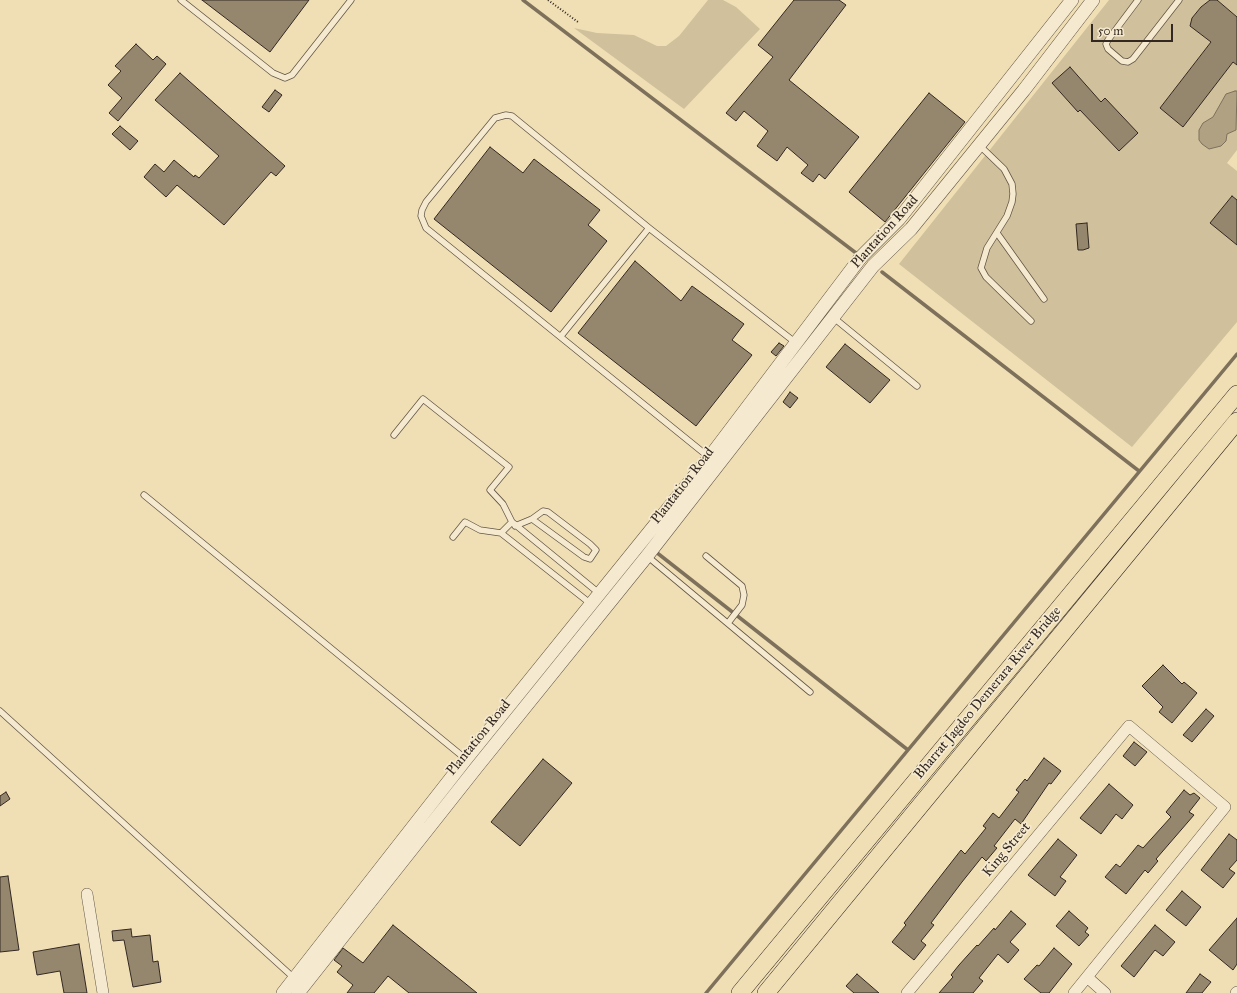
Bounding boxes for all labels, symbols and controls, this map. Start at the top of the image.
scale bar [1093,16,1175,42]
text: 50 m [1098,24,1123,38]
street label: Plantation Road [848,192,922,272]
street label: Plantation Road [648,444,718,528]
street label: Bharrat Jagdeo Demerara River Bridge [911,603,1065,783]
street label: Plantation Road [443,697,515,779]
street label: King Street [979,819,1035,881]

